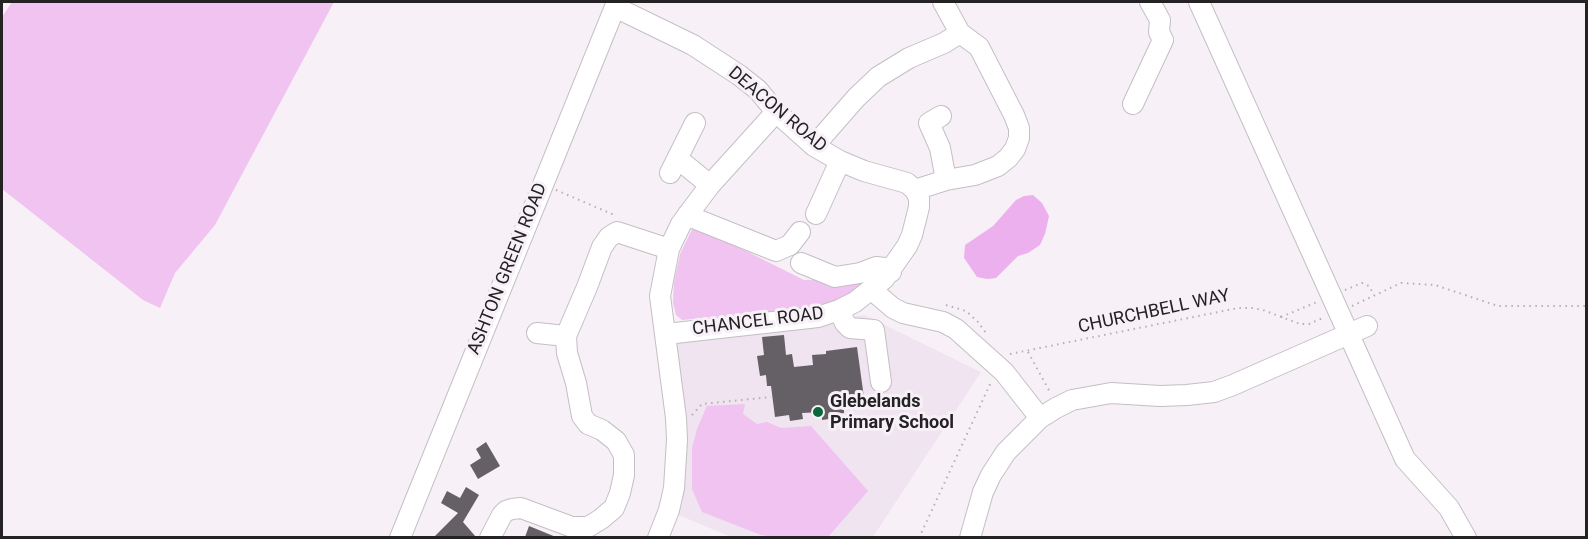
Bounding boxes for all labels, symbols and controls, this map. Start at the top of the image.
street label: DEACON ROAD [723,63,831,157]
street label: ASHTON GREEN ROAD [464,180,552,358]
street label: CHURCHBELL WAY [1076,285,1232,339]
street label: CHANCEL ROAD [691,303,825,341]
place label: Glebelands Primary School [830,391,954,434]
marker: Glebelands Primary School [811,405,825,419]

